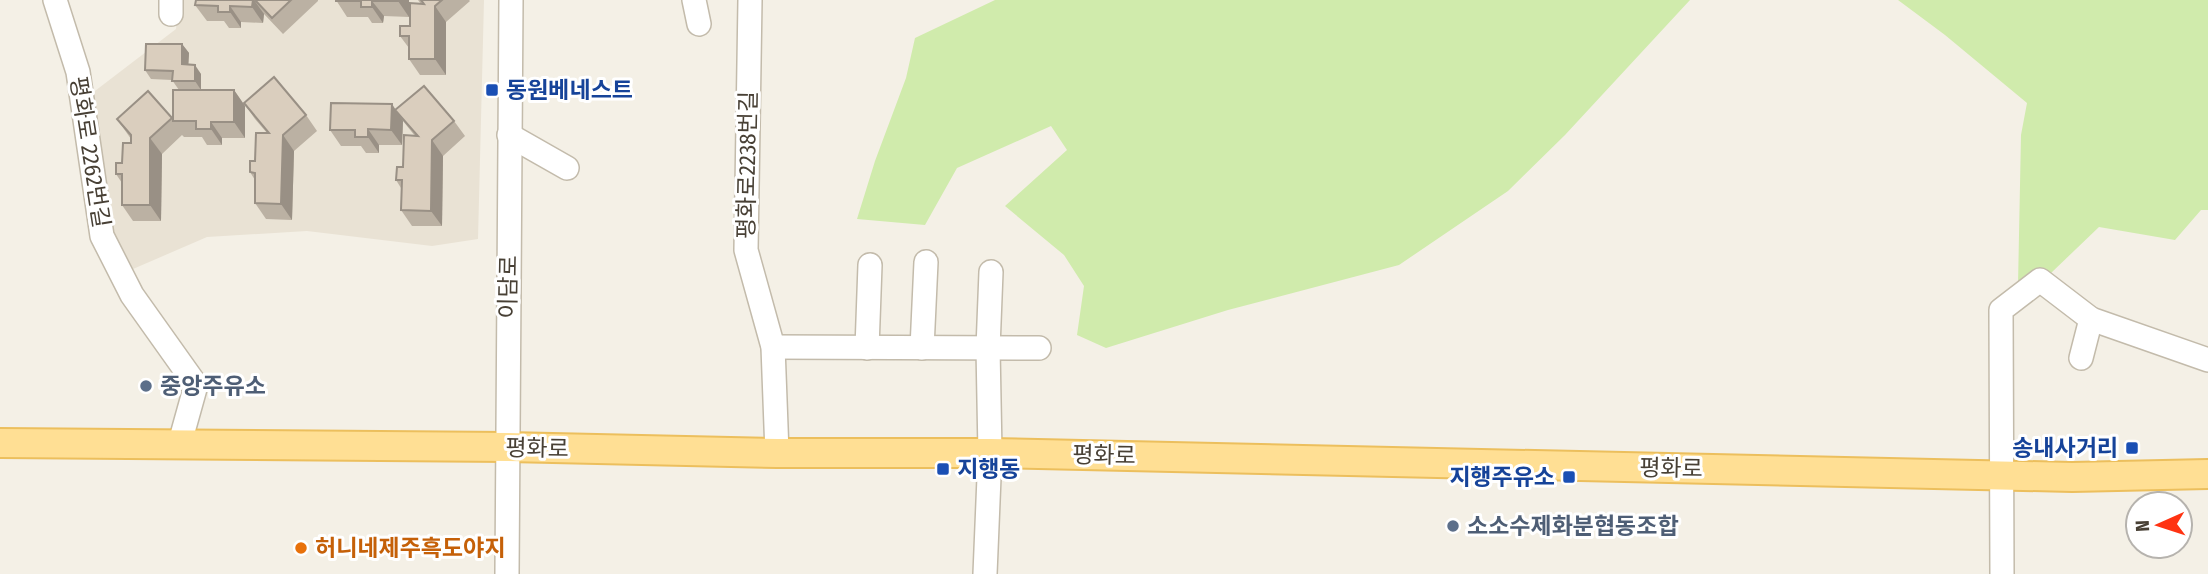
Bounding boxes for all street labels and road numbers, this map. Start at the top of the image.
street label: 평화로 2262번길 [64,74,116,230]
street label: 평화로2238번길 [732,91,762,239]
street label: 이담로 [493,255,523,319]
street label: 평화로 [505,433,569,463]
street label: 평화로 [1072,440,1136,470]
street label: 평화로 [1639,453,1703,483]

